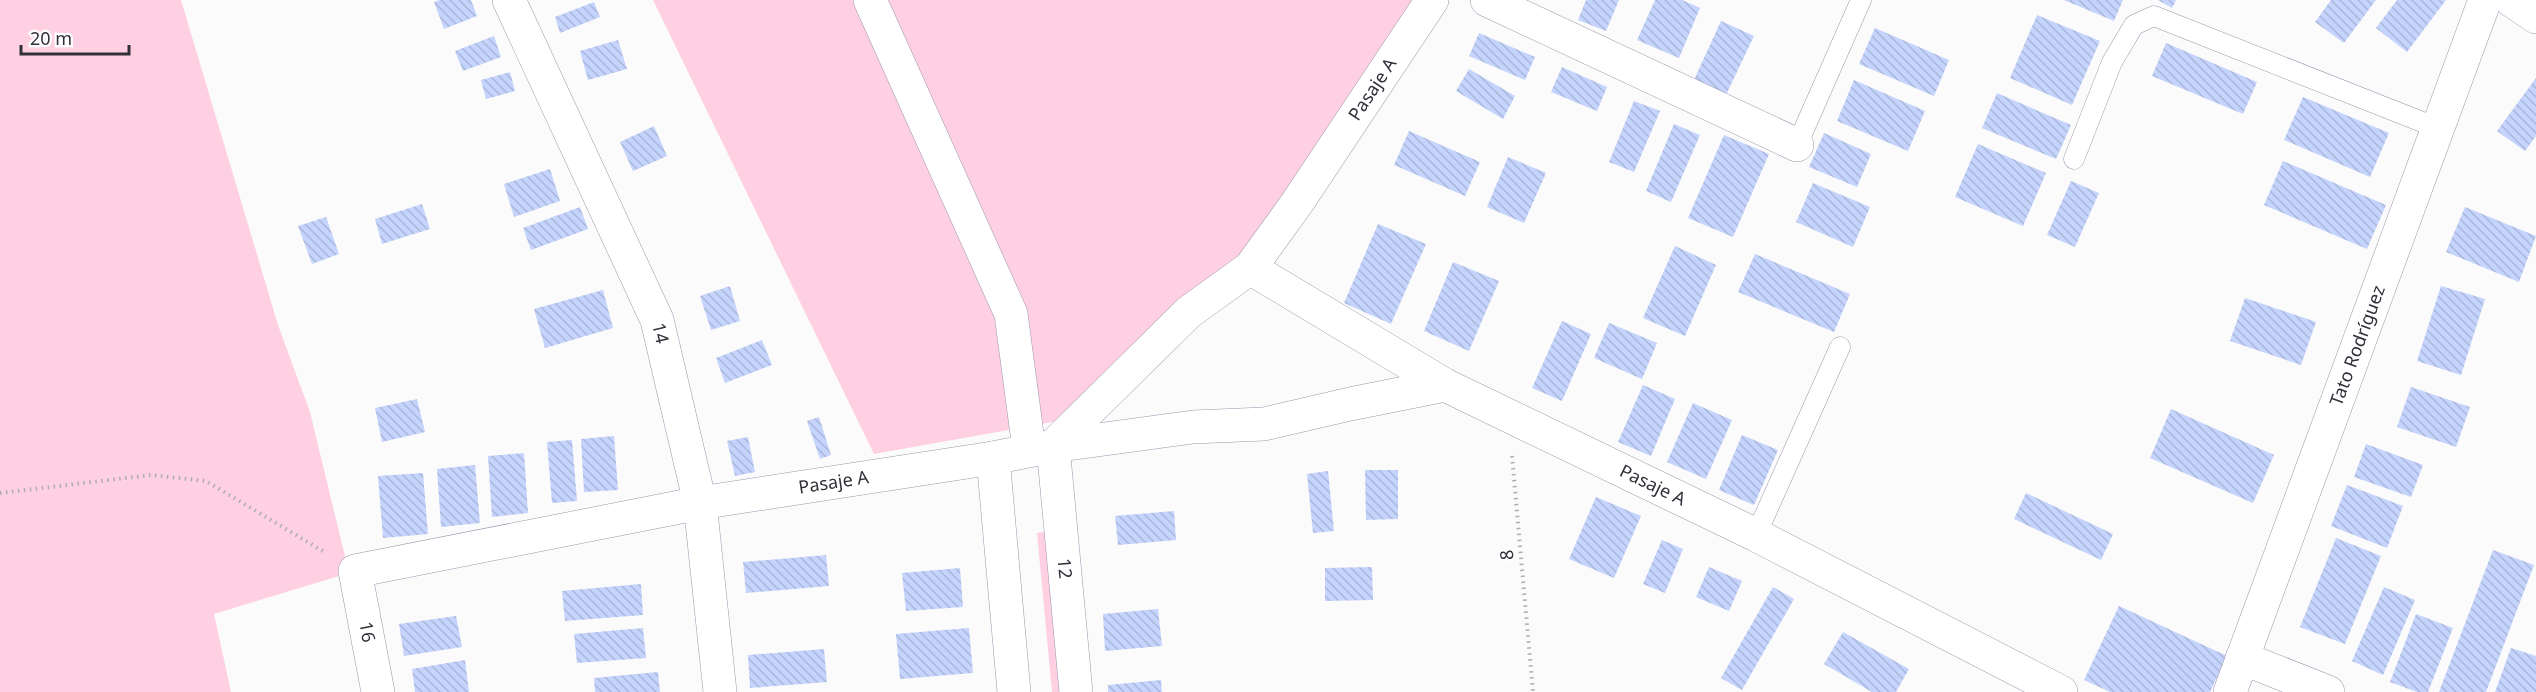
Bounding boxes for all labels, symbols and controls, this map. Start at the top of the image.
scale bar [21,18,129,56]
text: 20 m [30,26,72,50]
street label: Pasaje A [1342,52,1402,125]
street label: Tato Rodríguez [2323,282,2390,409]
street label: 14 [647,320,675,346]
street label: Pasaje A [1616,458,1691,511]
street label: Pasaje A [797,464,871,499]
street label: 8 [1494,549,1518,561]
street label: 12 [1053,557,1078,580]
street label: 16 [354,619,382,644]

